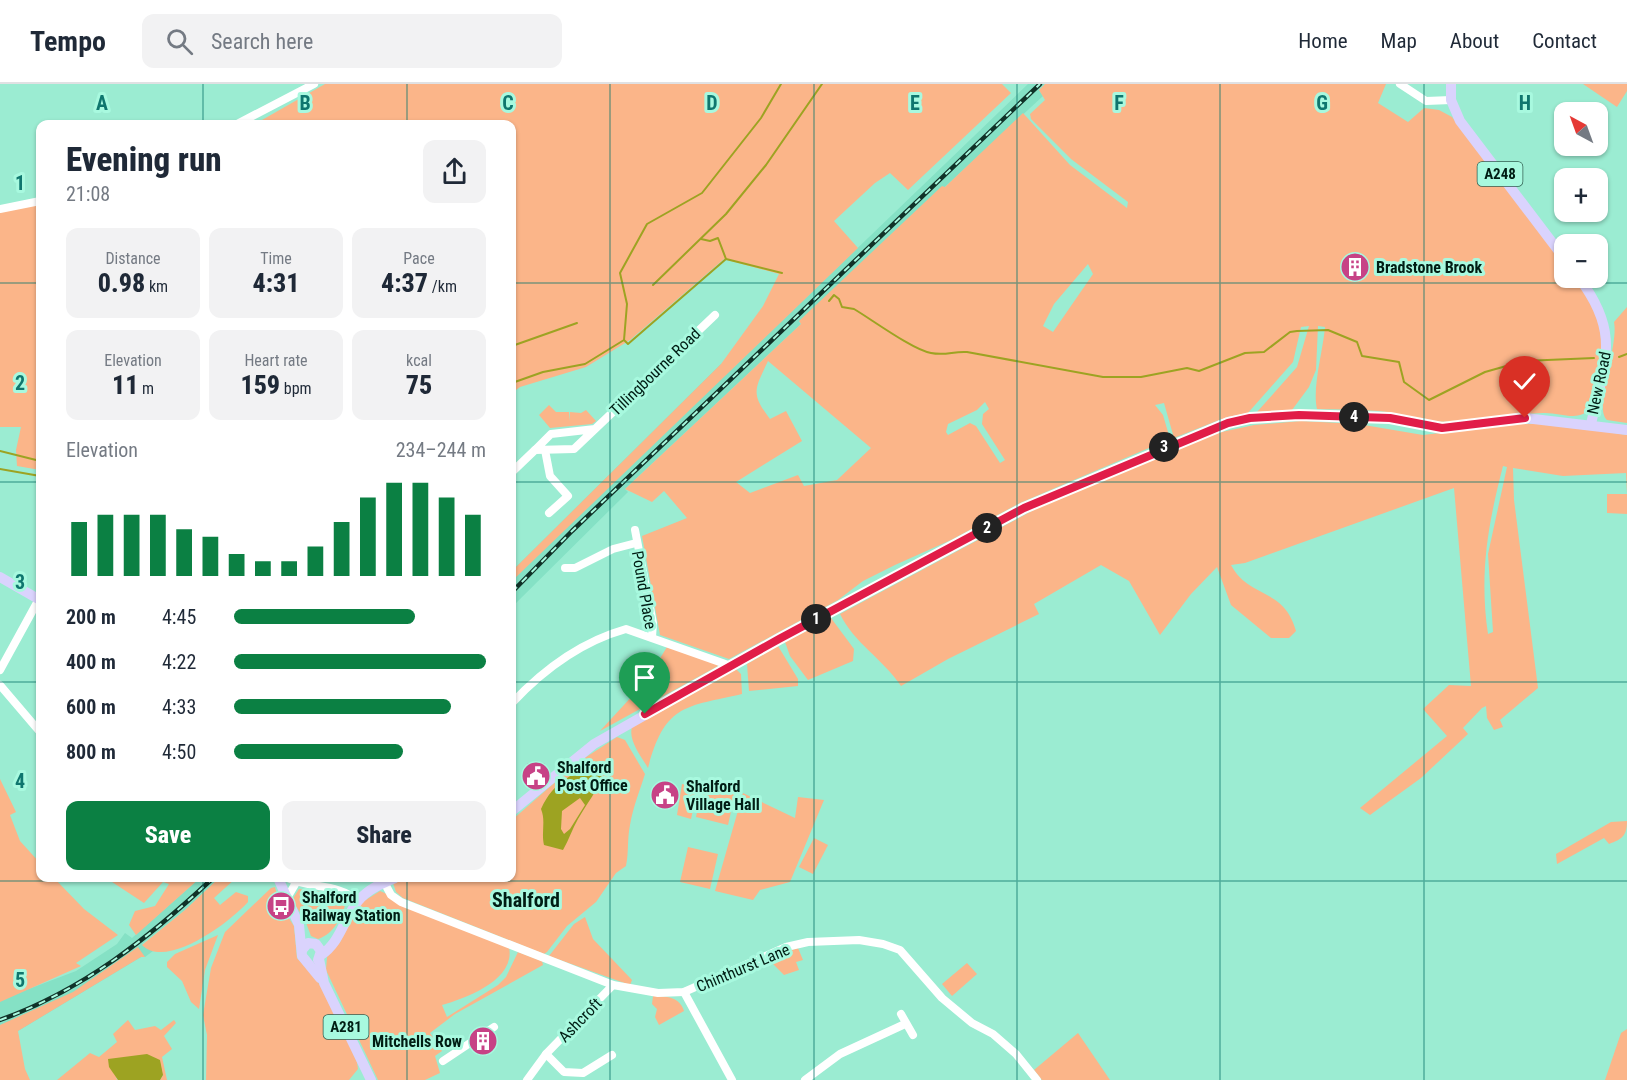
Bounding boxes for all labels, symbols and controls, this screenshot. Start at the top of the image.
search box [142,14,562,68]
text: Tempo [30,25,106,58]
icon: search [163,25,196,58]
text: Search here [211,29,313,54]
text: Home [1298,29,1348,53]
text: Map [1381,29,1417,53]
text: About [1450,29,1499,53]
text: Contact [1532,29,1597,53]
text: A [96,91,108,115]
text: B [299,91,311,115]
text: C [502,91,514,115]
text: D [706,91,718,115]
text: E [910,91,920,115]
text: F [1114,91,1124,115]
text: G [1316,91,1328,115]
text: H [1519,91,1531,115]
north arrow [1554,102,1608,156]
map controls [1554,102,1608,288]
text: Evening run [66,140,222,179]
button: share [423,140,486,203]
road number: A248 [1478,162,1522,186]
button: + [1554,168,1608,222]
text: 1 [15,171,25,195]
text: 21:08 [66,182,110,206]
button: − [1554,234,1608,288]
text: Distance [105,249,161,268]
text: Time [260,249,292,268]
text: Pace [403,249,435,268]
building icon: Bradstone Brook [1339,251,1371,283]
place label: Bradstone Brook [1376,258,1483,277]
text: 0.98 [98,268,145,298]
text: 4:31 [253,268,300,298]
text: 4:37 [381,268,428,298]
text: km [145,277,168,296]
text: /km [428,277,457,296]
street label: Tillingbourne Road [606,324,704,420]
street label: New Road [1583,350,1615,416]
text: Elevation [104,351,162,370]
text: Heart rate [244,351,308,370]
text: kcal [406,351,432,370]
pin [1499,356,1550,418]
icon: check [1508,365,1541,398]
text: 11 [112,370,138,400]
text: 159 [240,370,280,400]
text: 75 [406,370,432,400]
text: 2 [15,371,25,395]
text: m [138,379,154,398]
text: bpm [280,379,312,398]
pin: 4 [1339,402,1369,432]
text: 4 [1350,407,1358,426]
pin: 3 [1149,432,1179,462]
text: 3 [1160,437,1168,456]
text: Elevation [66,438,138,462]
text: 234–244 m [396,438,486,462]
pin: 2 [972,513,1002,543]
text: 2 [983,518,991,537]
street label: Pound Place [628,549,660,631]
text: 3 [15,570,25,594]
pin: 1 [801,604,831,634]
text: 200 m [66,605,116,629]
text: 4:45 [162,605,196,629]
text: 1 [812,609,820,628]
text: 400 m [66,650,116,674]
text: 4:22 [162,650,196,674]
pin [619,652,670,714]
icon: arrive [628,661,661,694]
text: 600 m [66,695,116,719]
text: 4:33 [162,695,196,719]
text: 800 m [66,740,116,764]
text: 4:50 [162,740,196,764]
place label: Shalford Post Office [557,758,628,795]
public building icon: Shalford Post Office [520,760,552,792]
text: 4 [15,769,25,793]
place label: Shalford Village Hall [686,777,760,814]
public building icon: Shalford Village Hall [649,779,681,811]
button: Save [66,801,270,870]
button: Share [282,801,486,870]
place label: Shalford Railway Station [302,888,401,925]
district label: Shalford [492,888,560,912]
bus stop icon: Shalford Railway Station [265,890,297,922]
street label: Chinthurst Lane [693,940,793,996]
text: 5 [15,968,25,992]
street label: Ashcroft [554,994,606,1046]
road number: A281 [324,1015,368,1039]
building icon: Mitchells Row [467,1025,499,1057]
place label: Mitchells Row [372,1032,462,1051]

